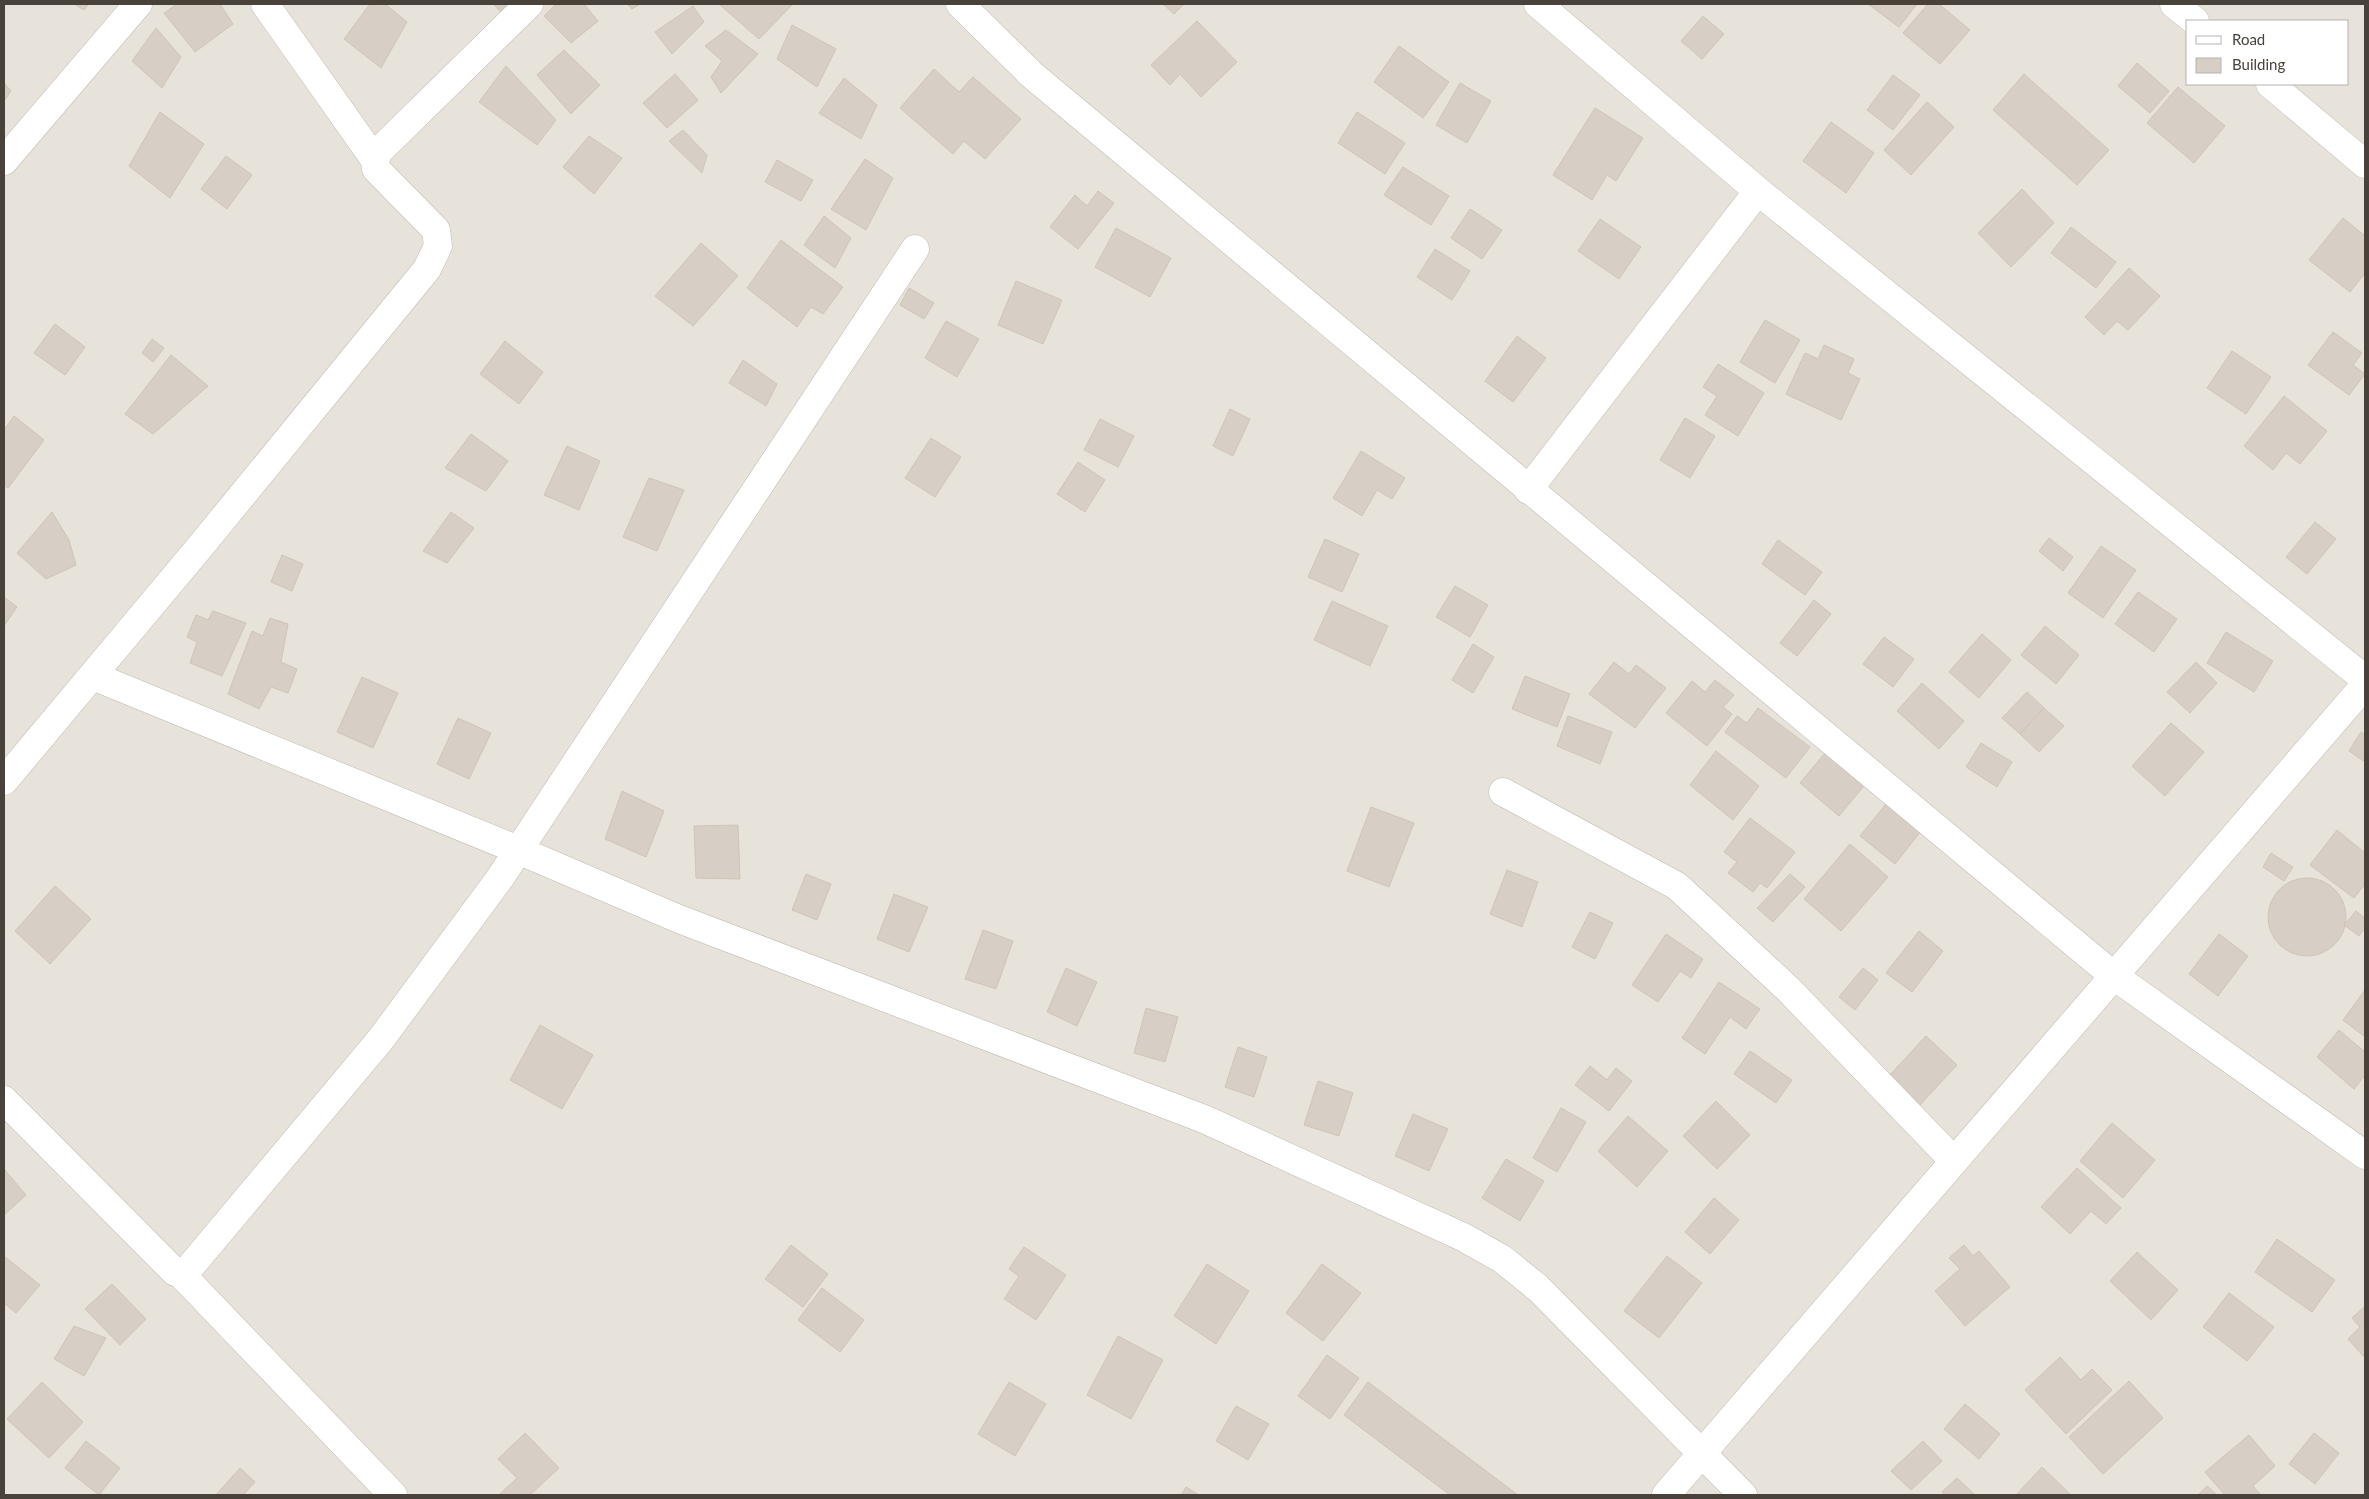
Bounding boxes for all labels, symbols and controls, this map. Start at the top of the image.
legend [2186,20,2349,85]
text: Road [2232,30,2265,48]
text: Building [2232,55,2285,73]

